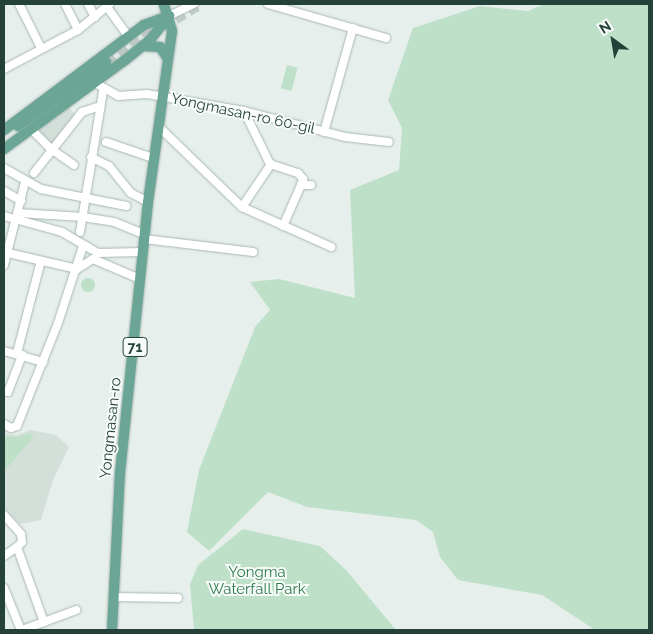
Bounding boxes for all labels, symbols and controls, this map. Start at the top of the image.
north arrow [588,15,638,65]
text: N [596,18,614,37]
street label: Yongmasan-ro 60-gil [169,90,317,138]
road number: 71 [122,336,148,358]
street label: Yongmasan-ro [97,376,125,480]
park label: Yongma Waterfall Park [208,563,306,598]

